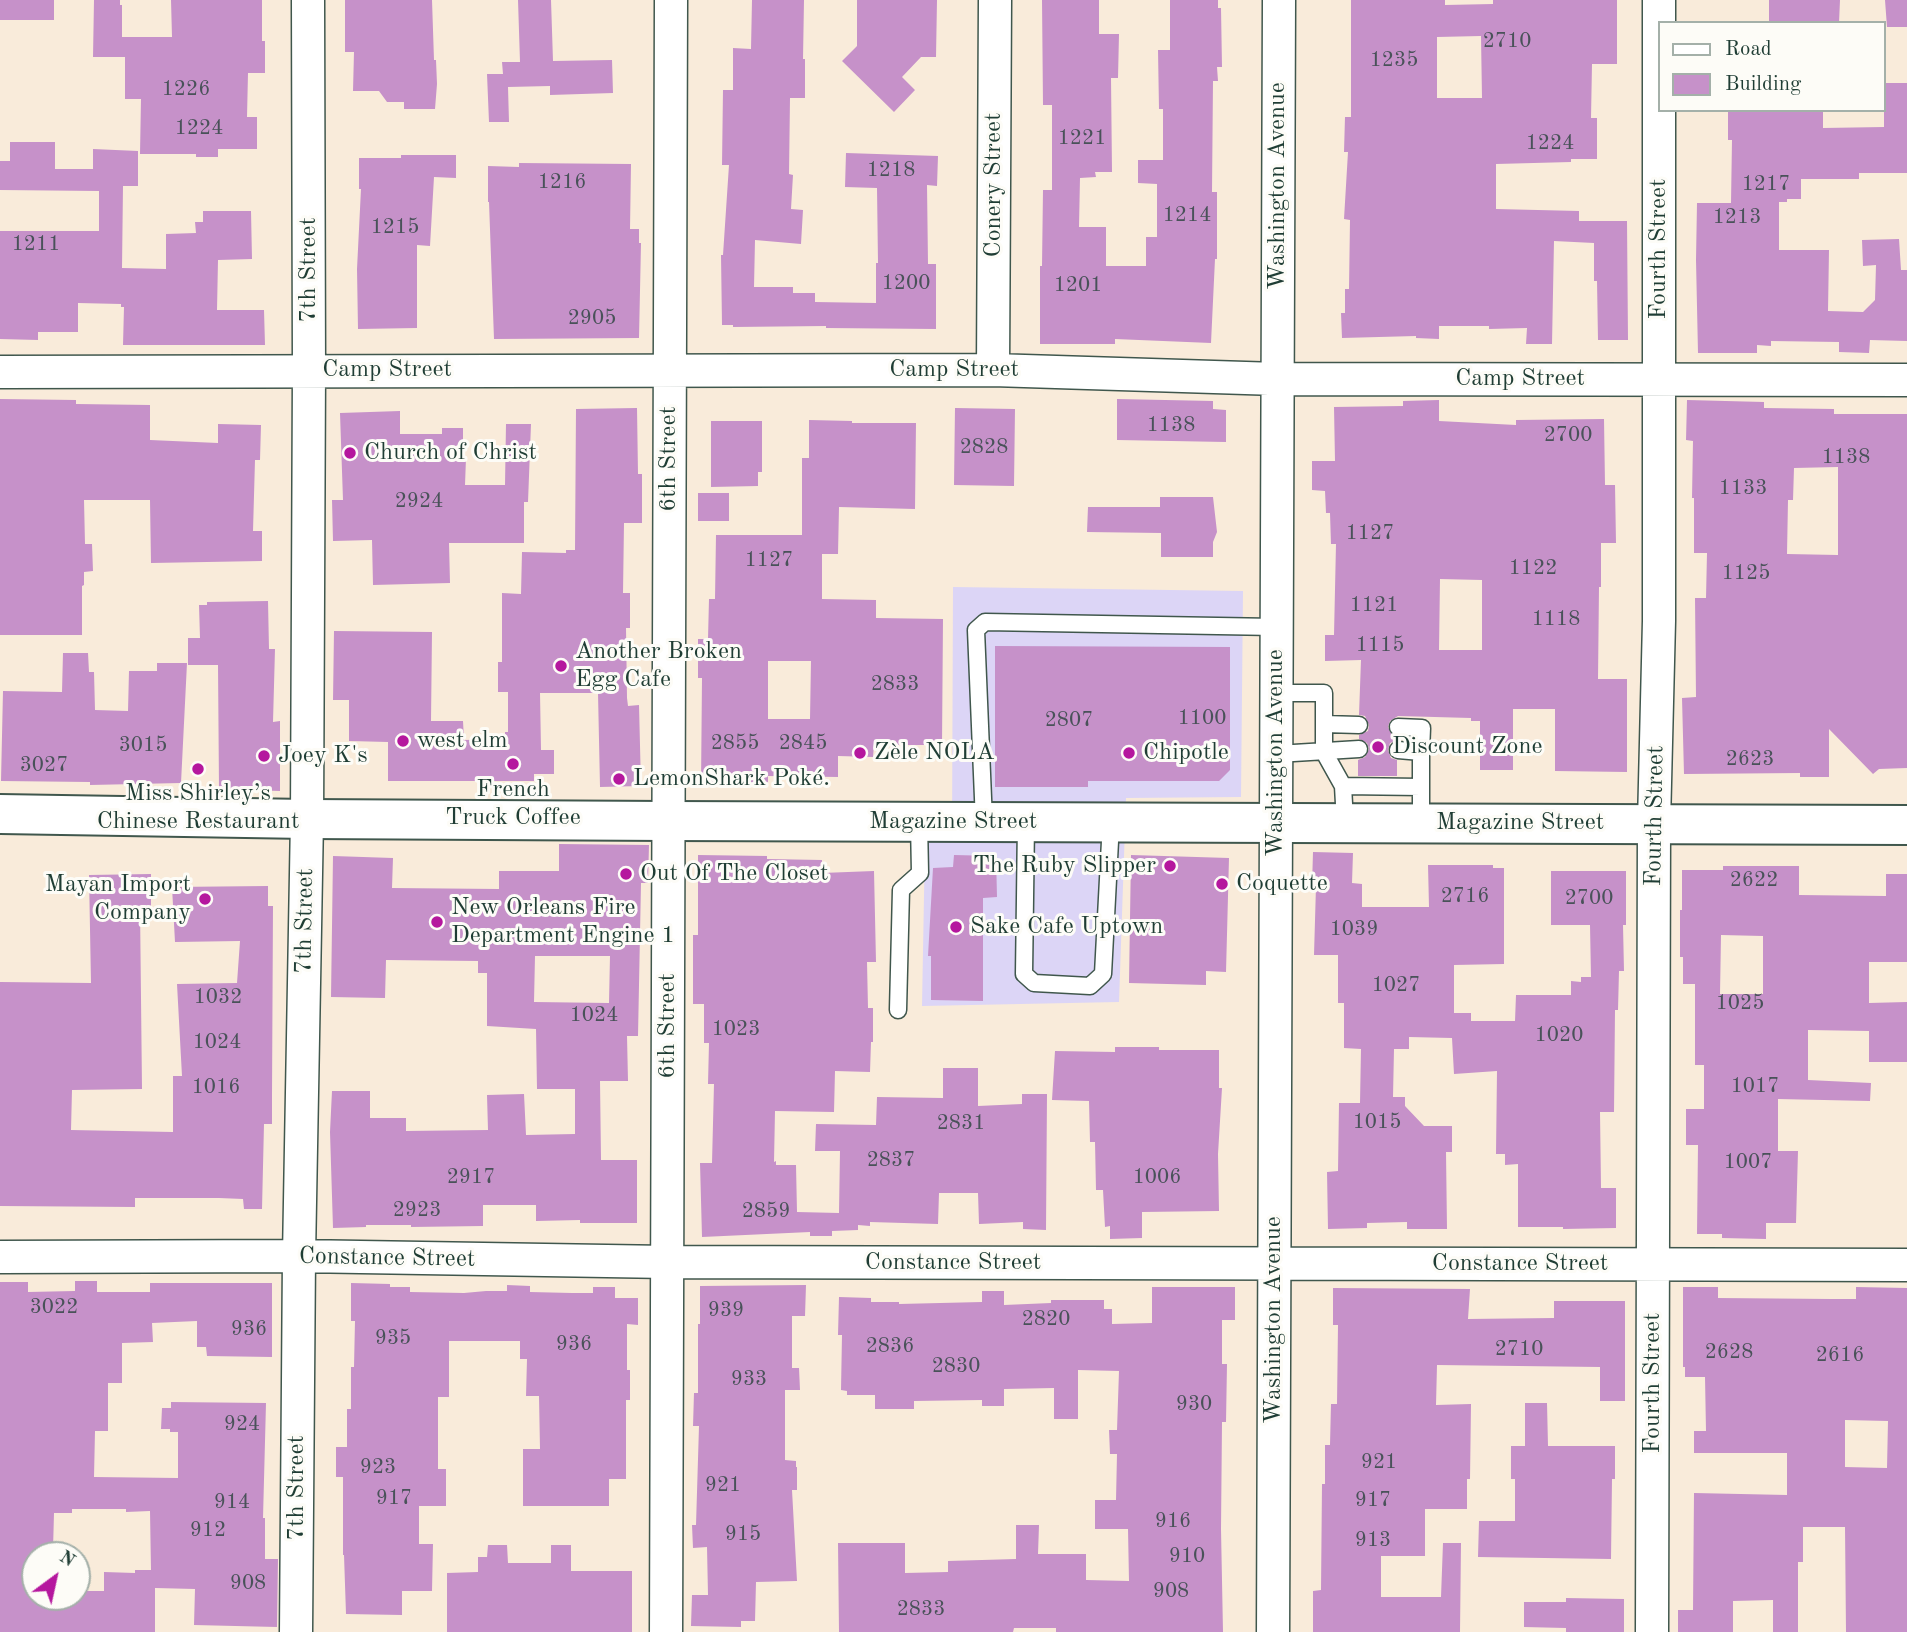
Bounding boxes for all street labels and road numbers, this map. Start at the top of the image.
street label: Washington Avenue [1264,82,1292,290]
street label: Conery Street [980,113,1008,257]
street label: Fourth Street [1645,179,1673,319]
street label: 7th Street [295,217,323,323]
street label: Camp Street [322,356,452,384]
street label: Camp Street [889,356,1019,384]
street label: Camp Street [1455,365,1585,393]
street label: 6th Street [655,406,683,512]
street label: Washington Avenue [1262,649,1290,857]
street label: Fourth Street [1639,745,1671,887]
street label: Magazine Street [869,808,1037,836]
street label: Magazine Street [1436,809,1604,837]
street label: 7th Street [290,868,320,974]
street label: 6th Street [654,973,682,1079]
street label: Washington Avenue [1260,1216,1288,1424]
street label: Constance Street [299,1242,475,1274]
street label: Constance Street [865,1249,1041,1277]
street label: Constance Street [1432,1250,1608,1278]
street label: Fourth Street [1639,1313,1667,1453]
street label: 7th Street [283,1435,311,1541]

